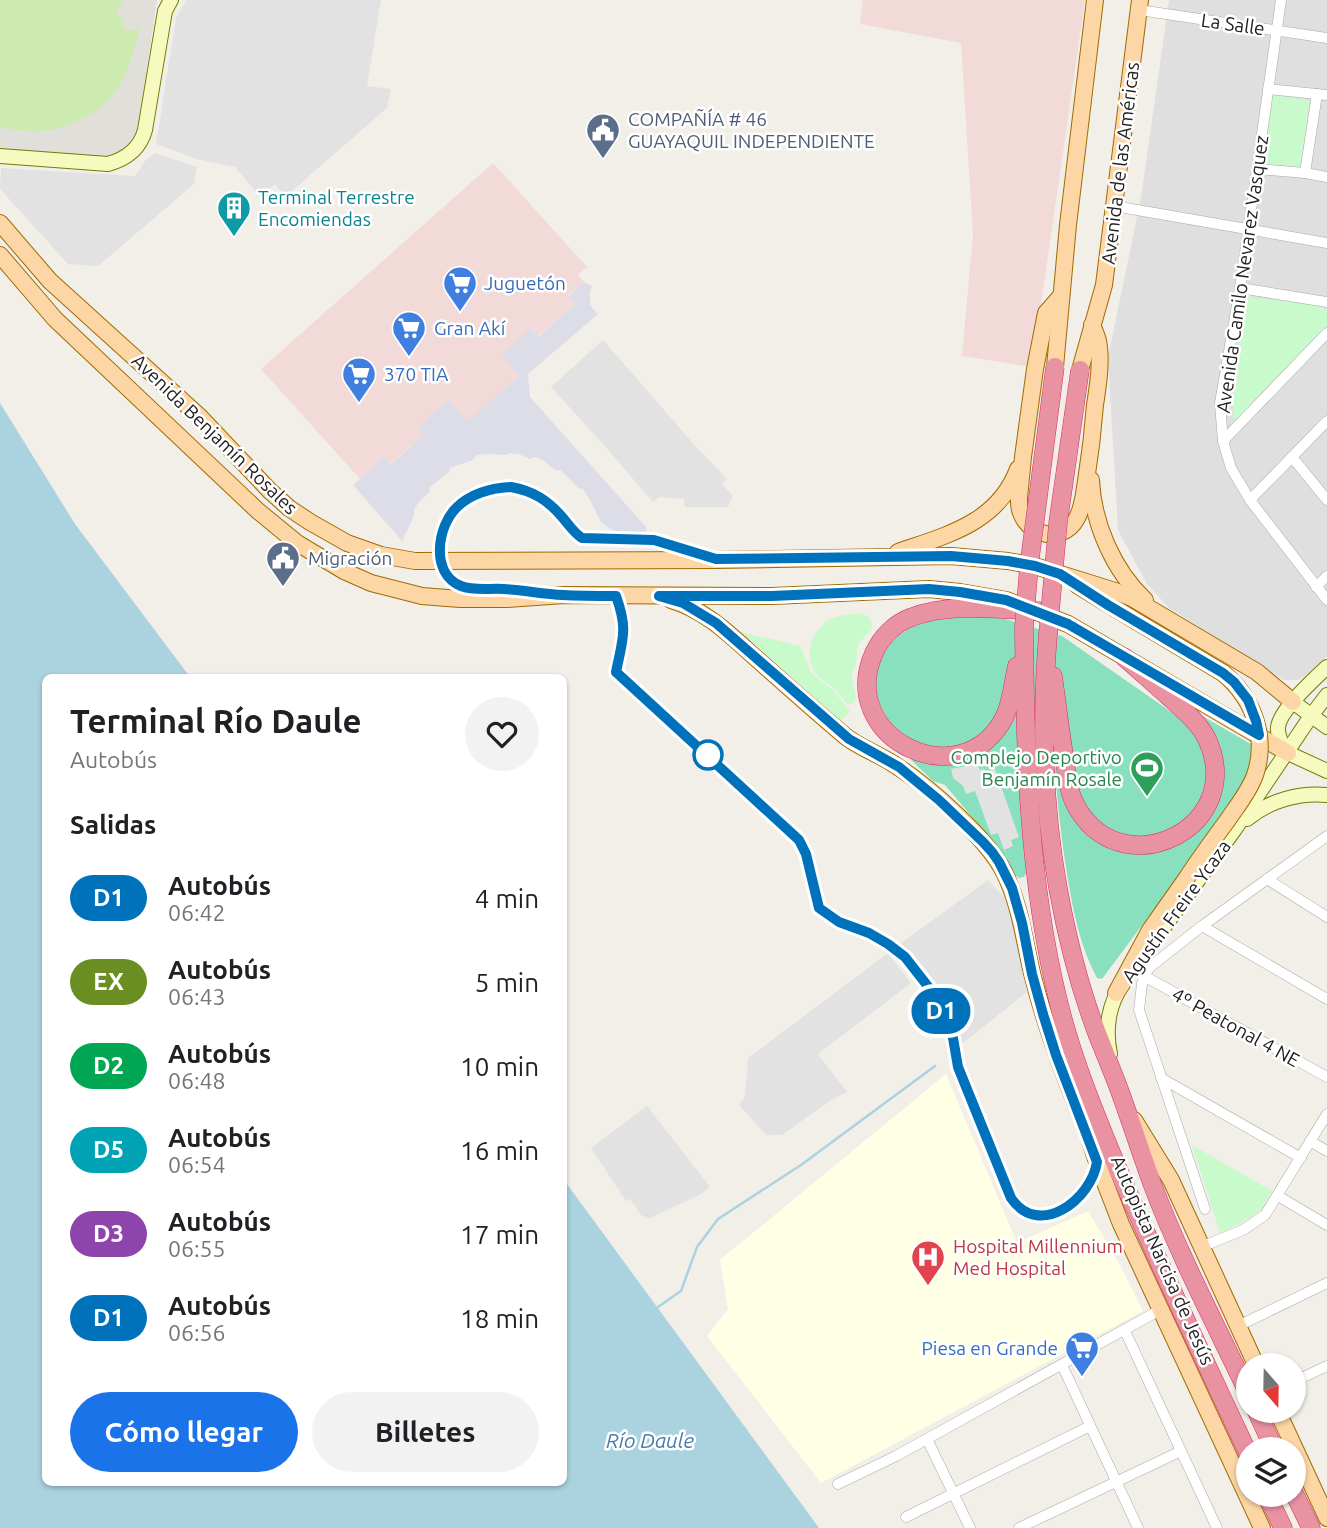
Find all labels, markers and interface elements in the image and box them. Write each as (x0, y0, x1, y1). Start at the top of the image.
street label: La Salle (1200, 9, 1266, 39)
street label: Avenida de las Américas (1097, 61, 1143, 265)
place label: COMPAÑÍA # 46 GUAYAQUIL INDEPENDIENTE (628, 108, 875, 152)
public building icon: COMPAÑÍA # 46 GUAYAQUIL INDEPENDIENTE (584, 111, 622, 160)
street label: Avenida Camilo Nevarez Vasquez (1212, 133, 1272, 414)
place label: Terminal Terrestre Encomiendas (258, 186, 415, 230)
building icon: Terminal Terrestre Encomiendas (215, 189, 253, 238)
supermarket icon: Juguetón (441, 264, 479, 313)
place label: Juguetón (484, 272, 566, 294)
supermarket icon: Gran Akí (390, 309, 428, 358)
place label: Gran Akí (434, 317, 506, 339)
street label: Avenida Benjamín Rosales (128, 349, 302, 519)
supermarket icon: 370 TIA (340, 355, 378, 404)
place label: 370 TIA (384, 363, 449, 385)
public building icon: Migración (264, 539, 302, 588)
place label: Migración (308, 547, 392, 569)
button: heart (465, 697, 539, 771)
text: Terminal Río Daule (70, 702, 362, 739)
unlabelled marker (693, 740, 723, 770)
place label: Complejo Deportivo Benjamín Rosale (950, 746, 1122, 790)
text: Autobús (70, 747, 157, 772)
sports icon: Complejo Deportivo Benjamín Rosale (1128, 749, 1166, 798)
text: Salidas (70, 810, 156, 839)
street label: Agustín Freire Ycaza (1117, 835, 1235, 987)
text: Autobús (168, 871, 271, 900)
text: D1 (93, 884, 124, 911)
text: 4 min (475, 884, 539, 913)
text: 06:42 (168, 900, 226, 925)
text: Autobús (168, 955, 271, 984)
text: EX (93, 968, 124, 995)
text: 5 min (475, 968, 539, 997)
street label: 4º Peatonal 4 NE (1168, 983, 1304, 1071)
text: 06:43 (168, 984, 226, 1009)
line badge: D1 (909, 988, 972, 1034)
text: D1 (925, 997, 957, 1024)
text: Autobús (168, 1039, 271, 1068)
text: D2 (93, 1052, 124, 1079)
text: 10 min (460, 1052, 539, 1081)
text: 06:48 (168, 1068, 226, 1093)
text: Autobús (168, 1123, 271, 1152)
text: D5 (93, 1136, 124, 1163)
text: 16 min (460, 1136, 539, 1165)
text: 06:54 (168, 1152, 226, 1177)
street label: Autopista Narcisa de Jesús (1107, 1152, 1219, 1368)
text: Autobús (168, 1207, 271, 1236)
text: D3 (93, 1220, 124, 1247)
text: 17 min (460, 1220, 539, 1249)
place label: Hospital Millennium Med Hospital (953, 1235, 1123, 1279)
text: 06:55 (168, 1236, 226, 1261)
hospital icon: Hospital Millennium Med Hospital (909, 1238, 947, 1287)
text: Autobús (168, 1291, 271, 1320)
text: D1 (93, 1304, 124, 1331)
text: 18 min (460, 1304, 539, 1333)
text: 06:56 (168, 1320, 226, 1345)
supermarket icon: Piesa en Grande (1063, 1329, 1101, 1378)
place label: Piesa en Grande (921, 1337, 1058, 1359)
north arrow (1236, 1353, 1306, 1423)
map controls (1236, 1353, 1306, 1507)
button: Cómo llegar (70, 1392, 298, 1472)
button: Billetes (312, 1392, 539, 1472)
water label: Río Daule (606, 1428, 694, 1452)
button: layers (1236, 1437, 1306, 1507)

